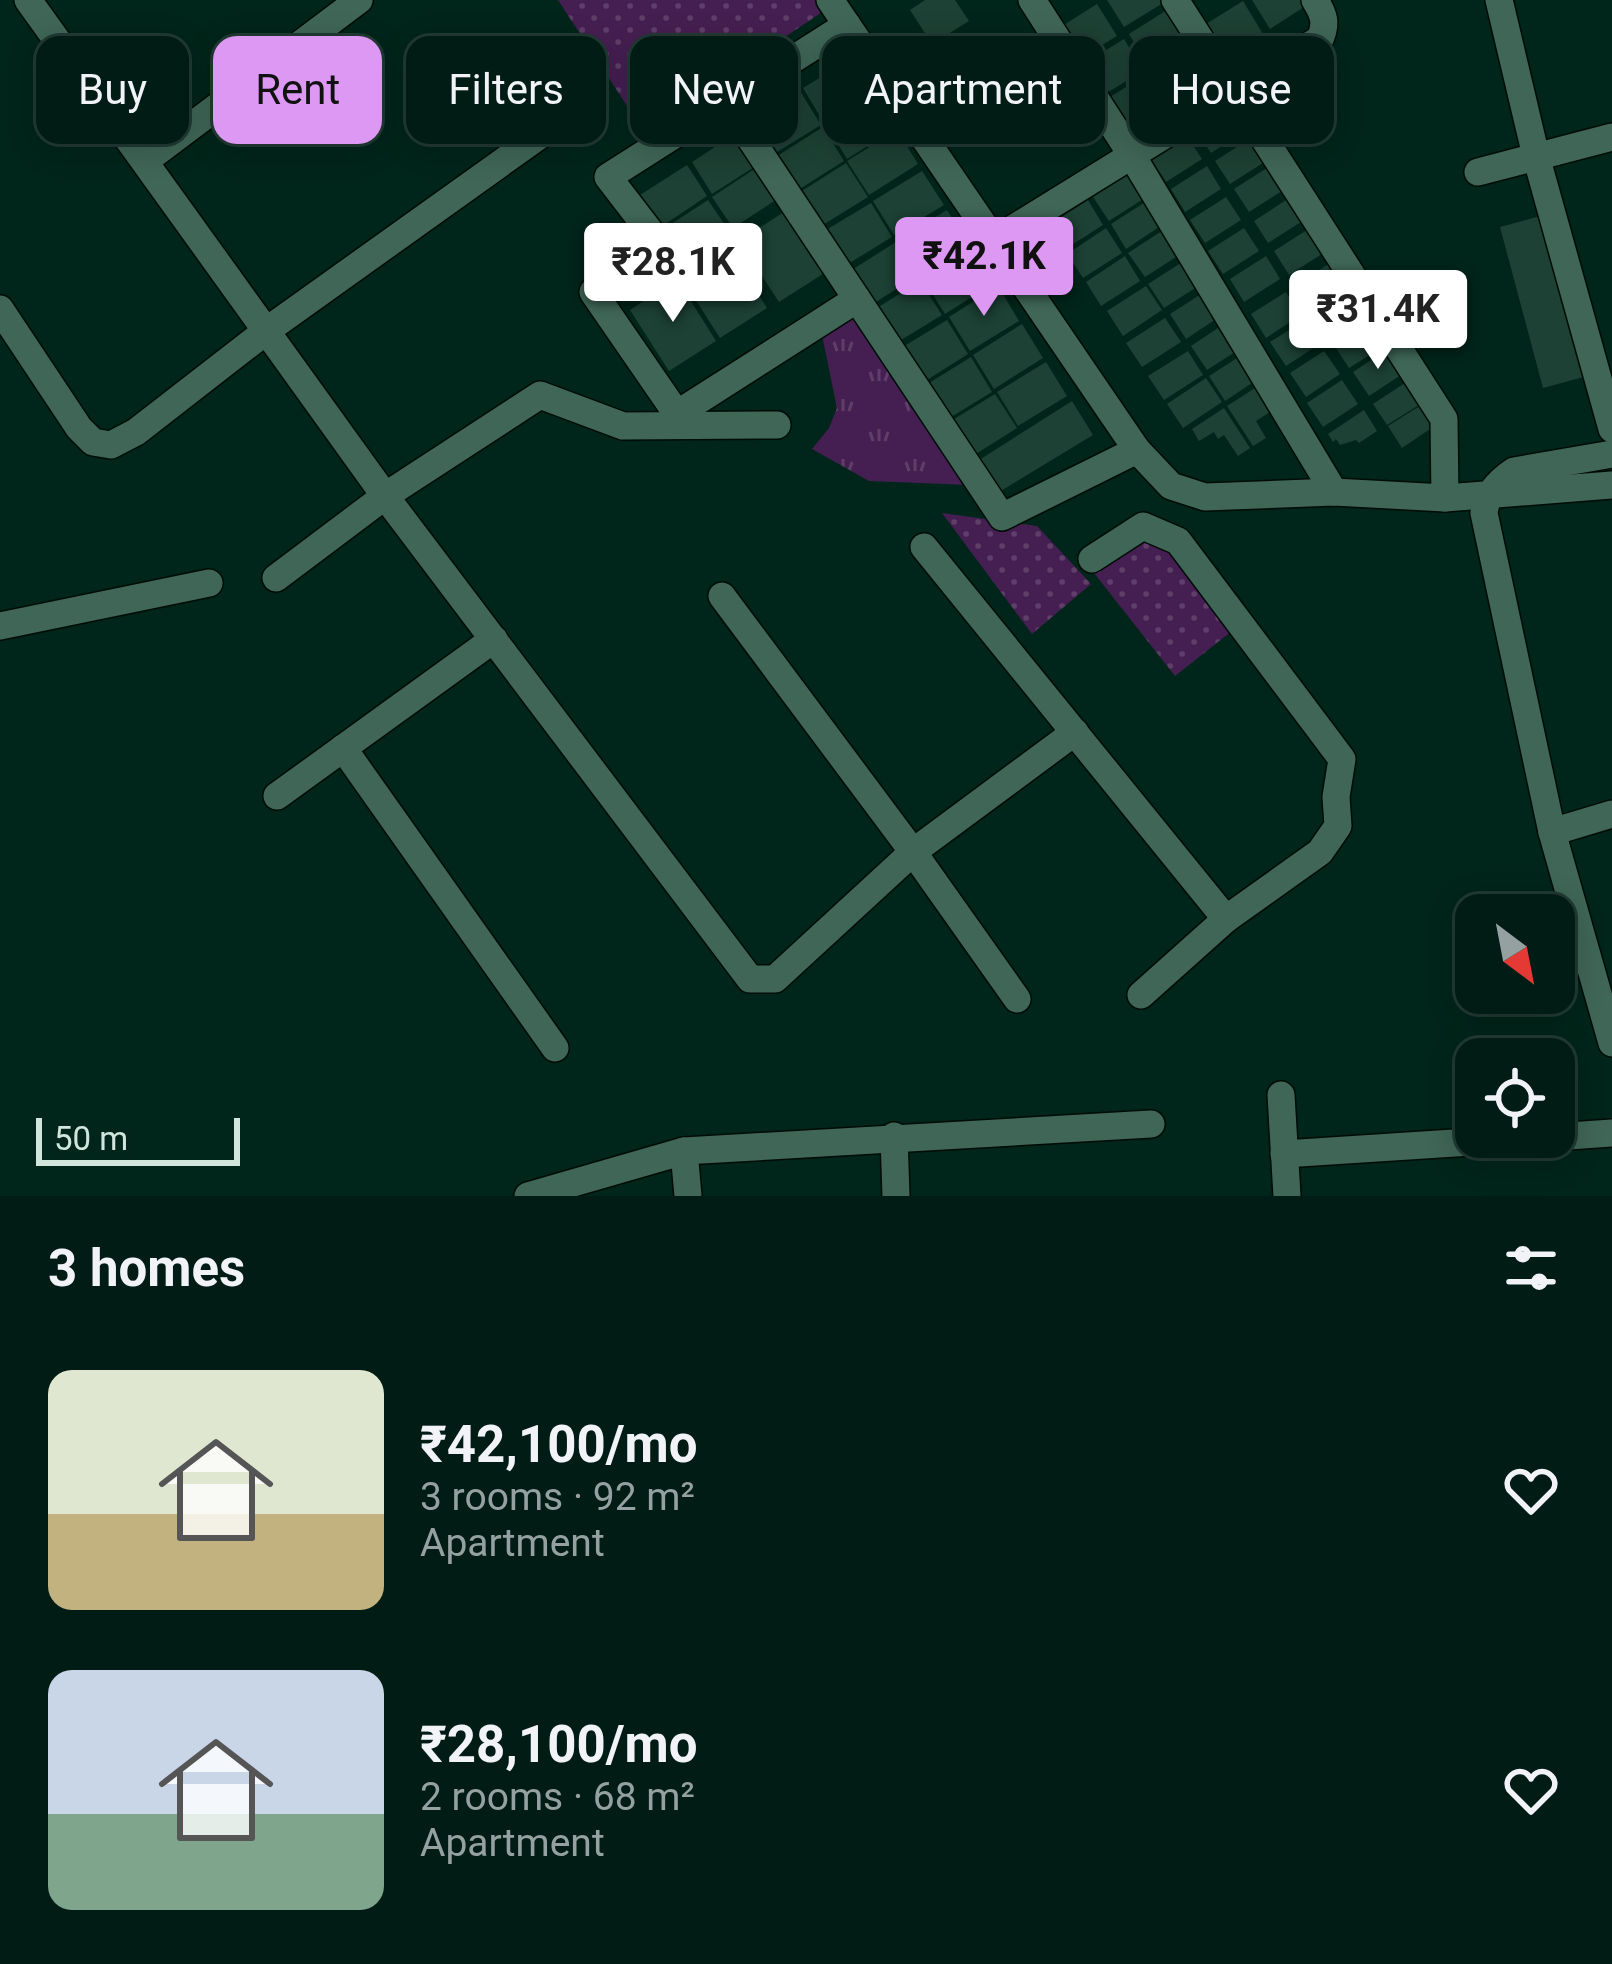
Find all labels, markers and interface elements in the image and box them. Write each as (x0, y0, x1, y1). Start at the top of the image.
chip: Buy (36, 36, 189, 144)
chip: Rent (213, 36, 382, 144)
chip: Filters (406, 36, 606, 144)
chip: New (630, 36, 798, 144)
chip: Apartment (822, 36, 1105, 144)
chip: House (1129, 36, 1334, 144)
pin: ₹42.1K (886, 217, 1082, 319)
pin: ₹28.1K (575, 223, 771, 325)
text: ₹42.1K (922, 233, 1046, 279)
text: ₹28.1K (611, 239, 735, 285)
pin: ₹31.4K (1280, 270, 1476, 372)
text: ₹31.4K (1316, 286, 1440, 332)
north arrow (1455, 894, 1575, 1014)
map controls (1455, 894, 1575, 1158)
button: locate (1455, 1038, 1575, 1158)
scale bar (36, 1112, 240, 1165)
text: 50 m (54, 1119, 128, 1158)
icon: filters (1498, 1235, 1564, 1301)
text: 3 homes (48, 1239, 245, 1298)
text: ₹42,100/mo (420, 1415, 698, 1474)
icon: home (144, 1418, 288, 1562)
icon: heart (1498, 1457, 1564, 1523)
text: 3 rooms · 92 m² (420, 1474, 695, 1520)
text: Apartment (420, 1520, 605, 1566)
text: ₹28,100/mo (420, 1715, 698, 1774)
icon: home (144, 1718, 288, 1862)
icon: heart (1498, 1757, 1564, 1823)
text: 2 rooms · 68 m² (420, 1774, 695, 1820)
text: Apartment (420, 1820, 605, 1866)

